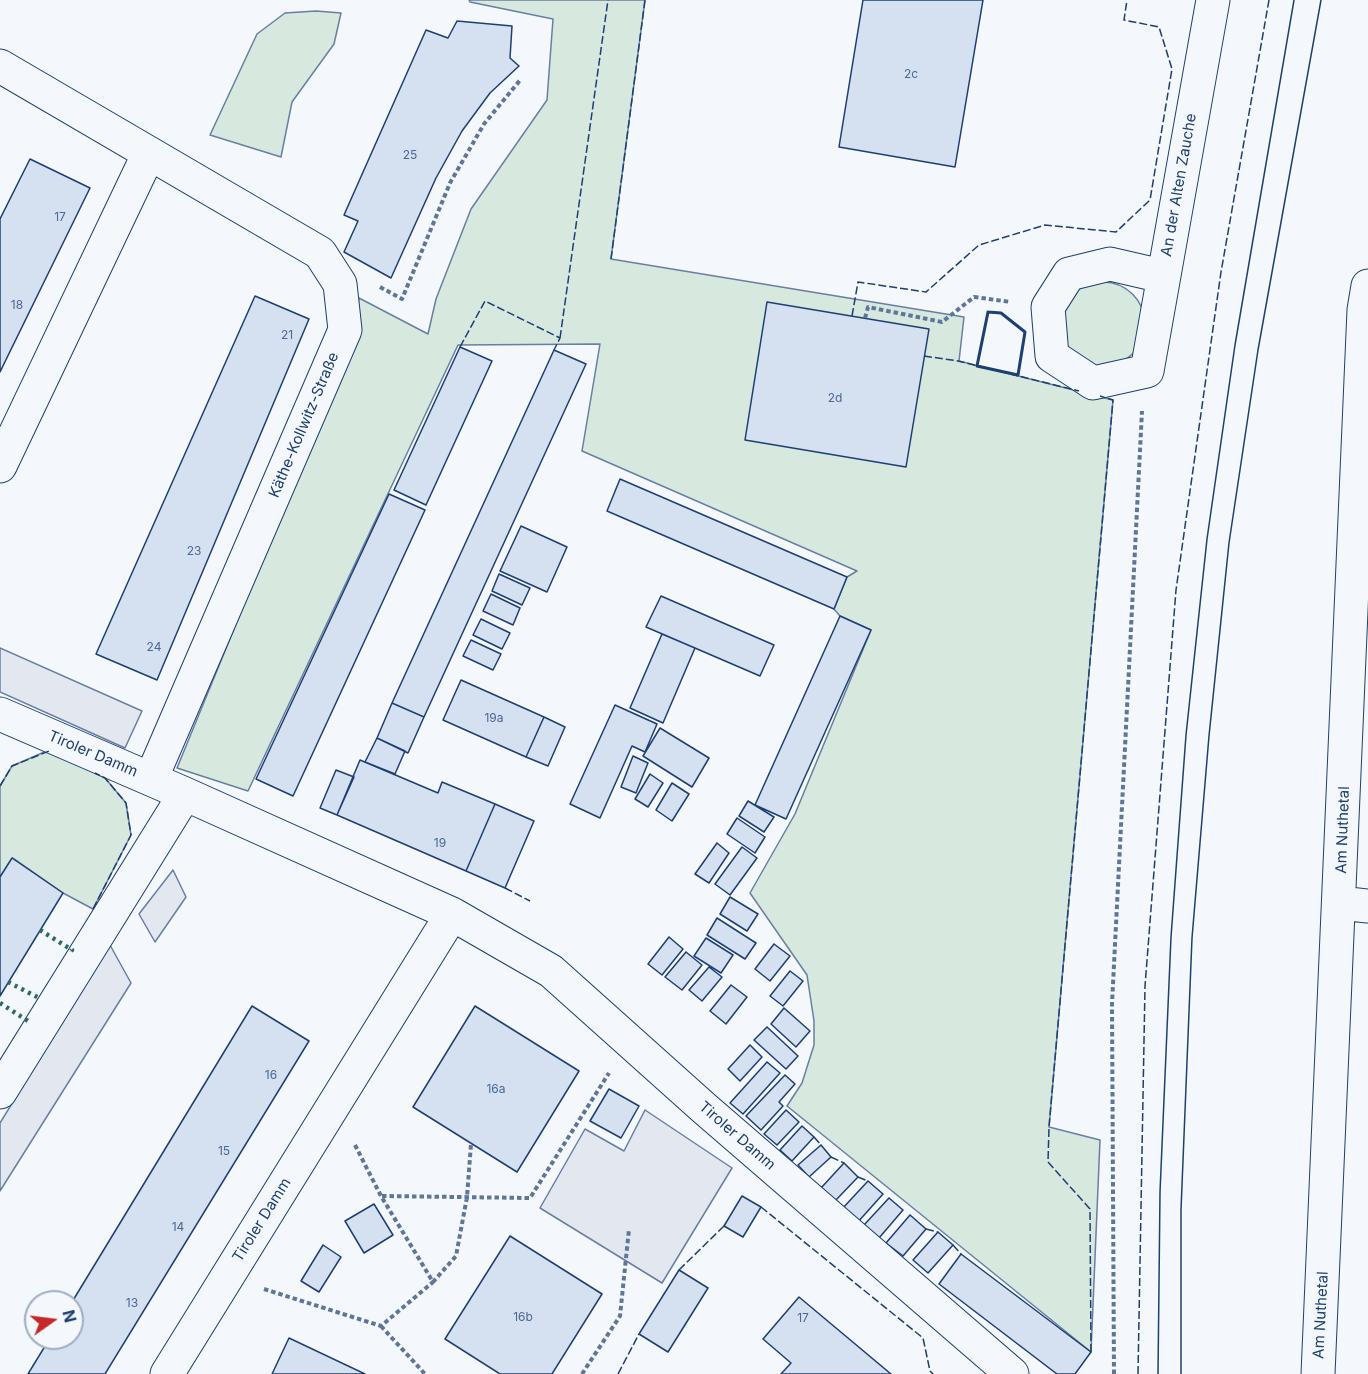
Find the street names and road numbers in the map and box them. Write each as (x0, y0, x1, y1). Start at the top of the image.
street label: An der Alten Zauche (1158, 112, 1200, 258)
street label: Käthe-Kollwitz-Straße (265, 350, 343, 500)
street label: Tiroler Damm (46, 727, 140, 781)
street label: Am Nuthetal (1332, 786, 1354, 874)
street label: Tiroler Damm (695, 1098, 779, 1174)
street label: Tiroler Damm (229, 1175, 295, 1265)
street label: Am Nuthetal (1310, 1271, 1332, 1359)

